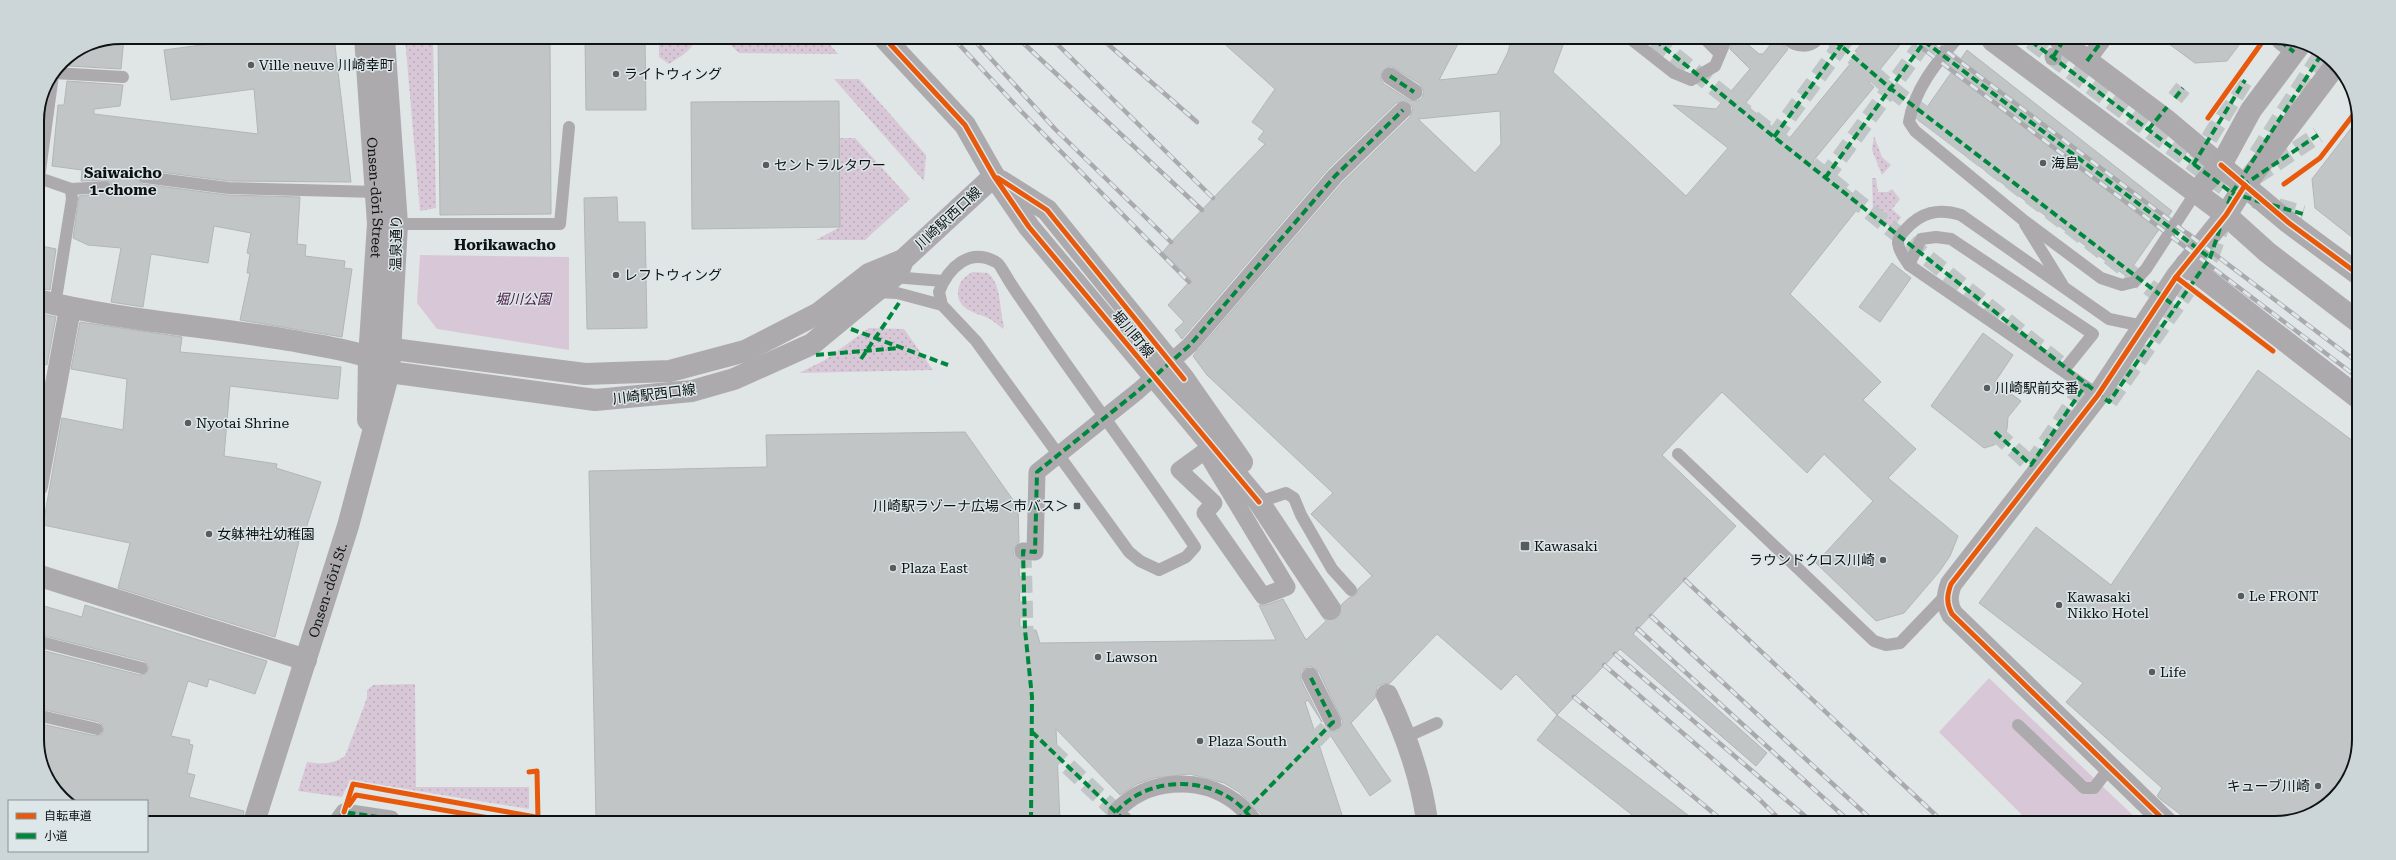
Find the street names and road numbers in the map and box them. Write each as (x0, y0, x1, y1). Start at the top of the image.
street label: Onsen-dōri Street (364, 137, 386, 259)
street label: 川崎駅西口線 (912, 184, 984, 252)
street label: 温泉通り (388, 215, 404, 271)
street label: 堀川町線 (1109, 307, 1157, 361)
street label: 川崎駅西口線 (611, 381, 697, 407)
street label: Onsen-dōri St. (305, 541, 350, 640)

